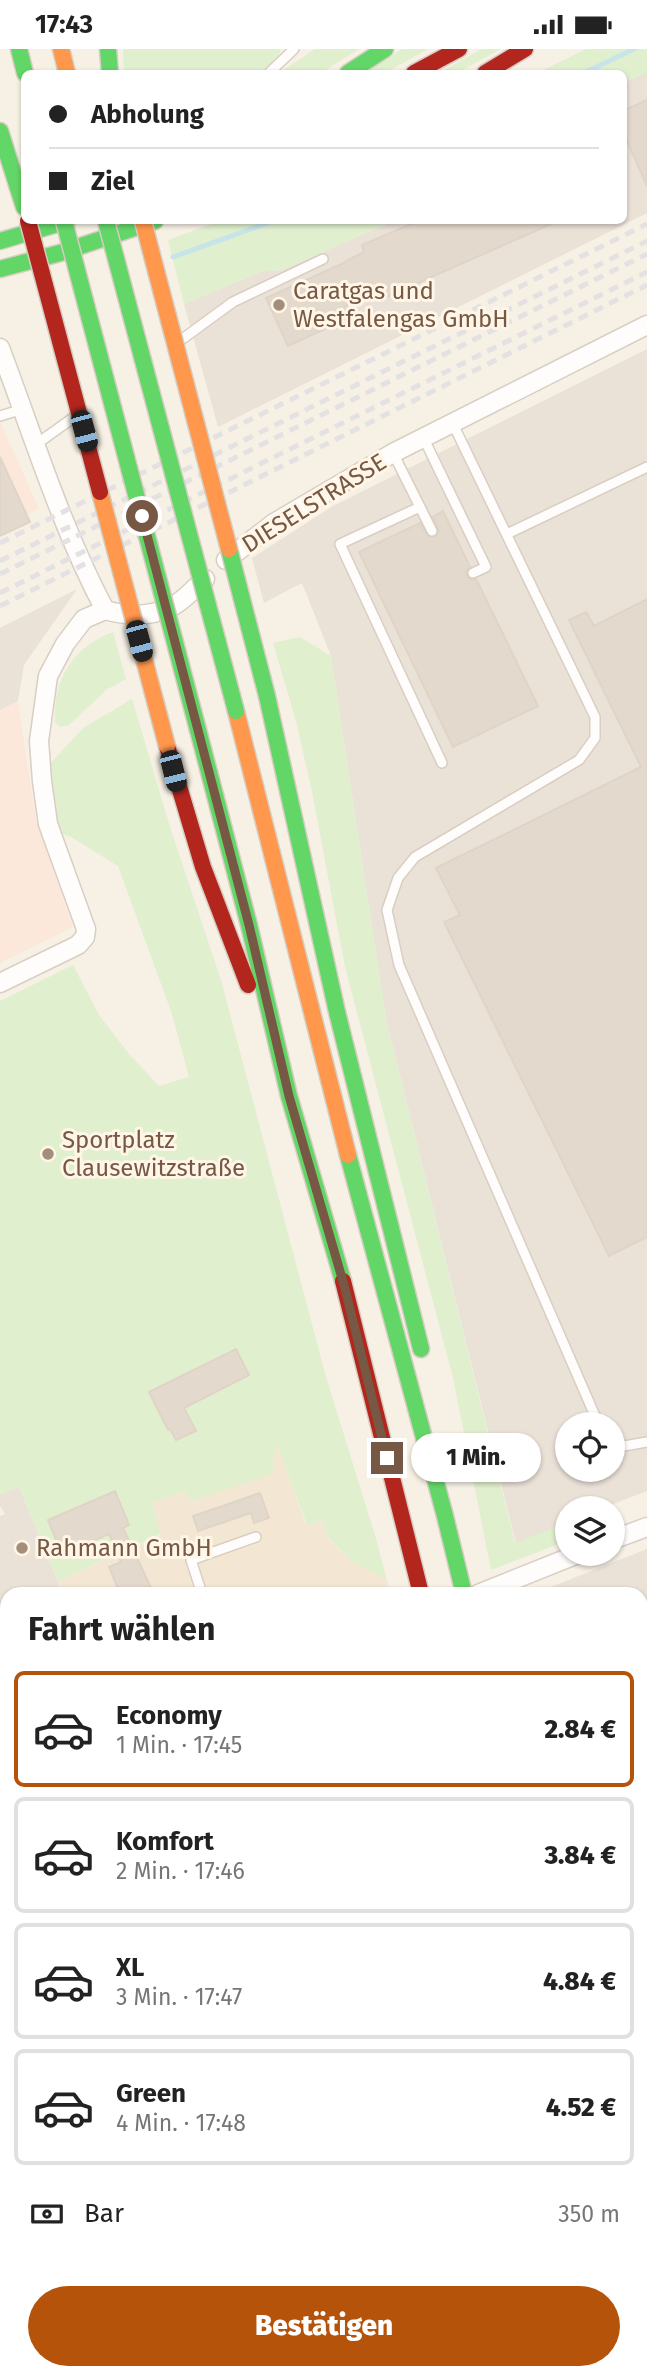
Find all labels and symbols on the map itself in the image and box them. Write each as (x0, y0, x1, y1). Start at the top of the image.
place label: Caratgas und Westfalengas GmbH (293, 277, 509, 333)
marker: Caratgas und Westfalengas GmbH (271, 297, 287, 313)
car (69, 408, 100, 454)
street label: DIESELSTRASSE (237, 448, 391, 558)
route start (126, 500, 158, 532)
car (124, 618, 155, 664)
car (158, 748, 189, 794)
place label: Sportplatz Clausewitzstraße (62, 1126, 245, 1182)
marker: Sportplatz Clausewitzstraße (40, 1146, 56, 1162)
callout: 1 Min. (412, 1433, 541, 1483)
route end (371, 1442, 403, 1474)
place label: Rahmann GmbH (36, 1534, 212, 1562)
marker: Rahmann GmbH (14, 1540, 30, 1556)

